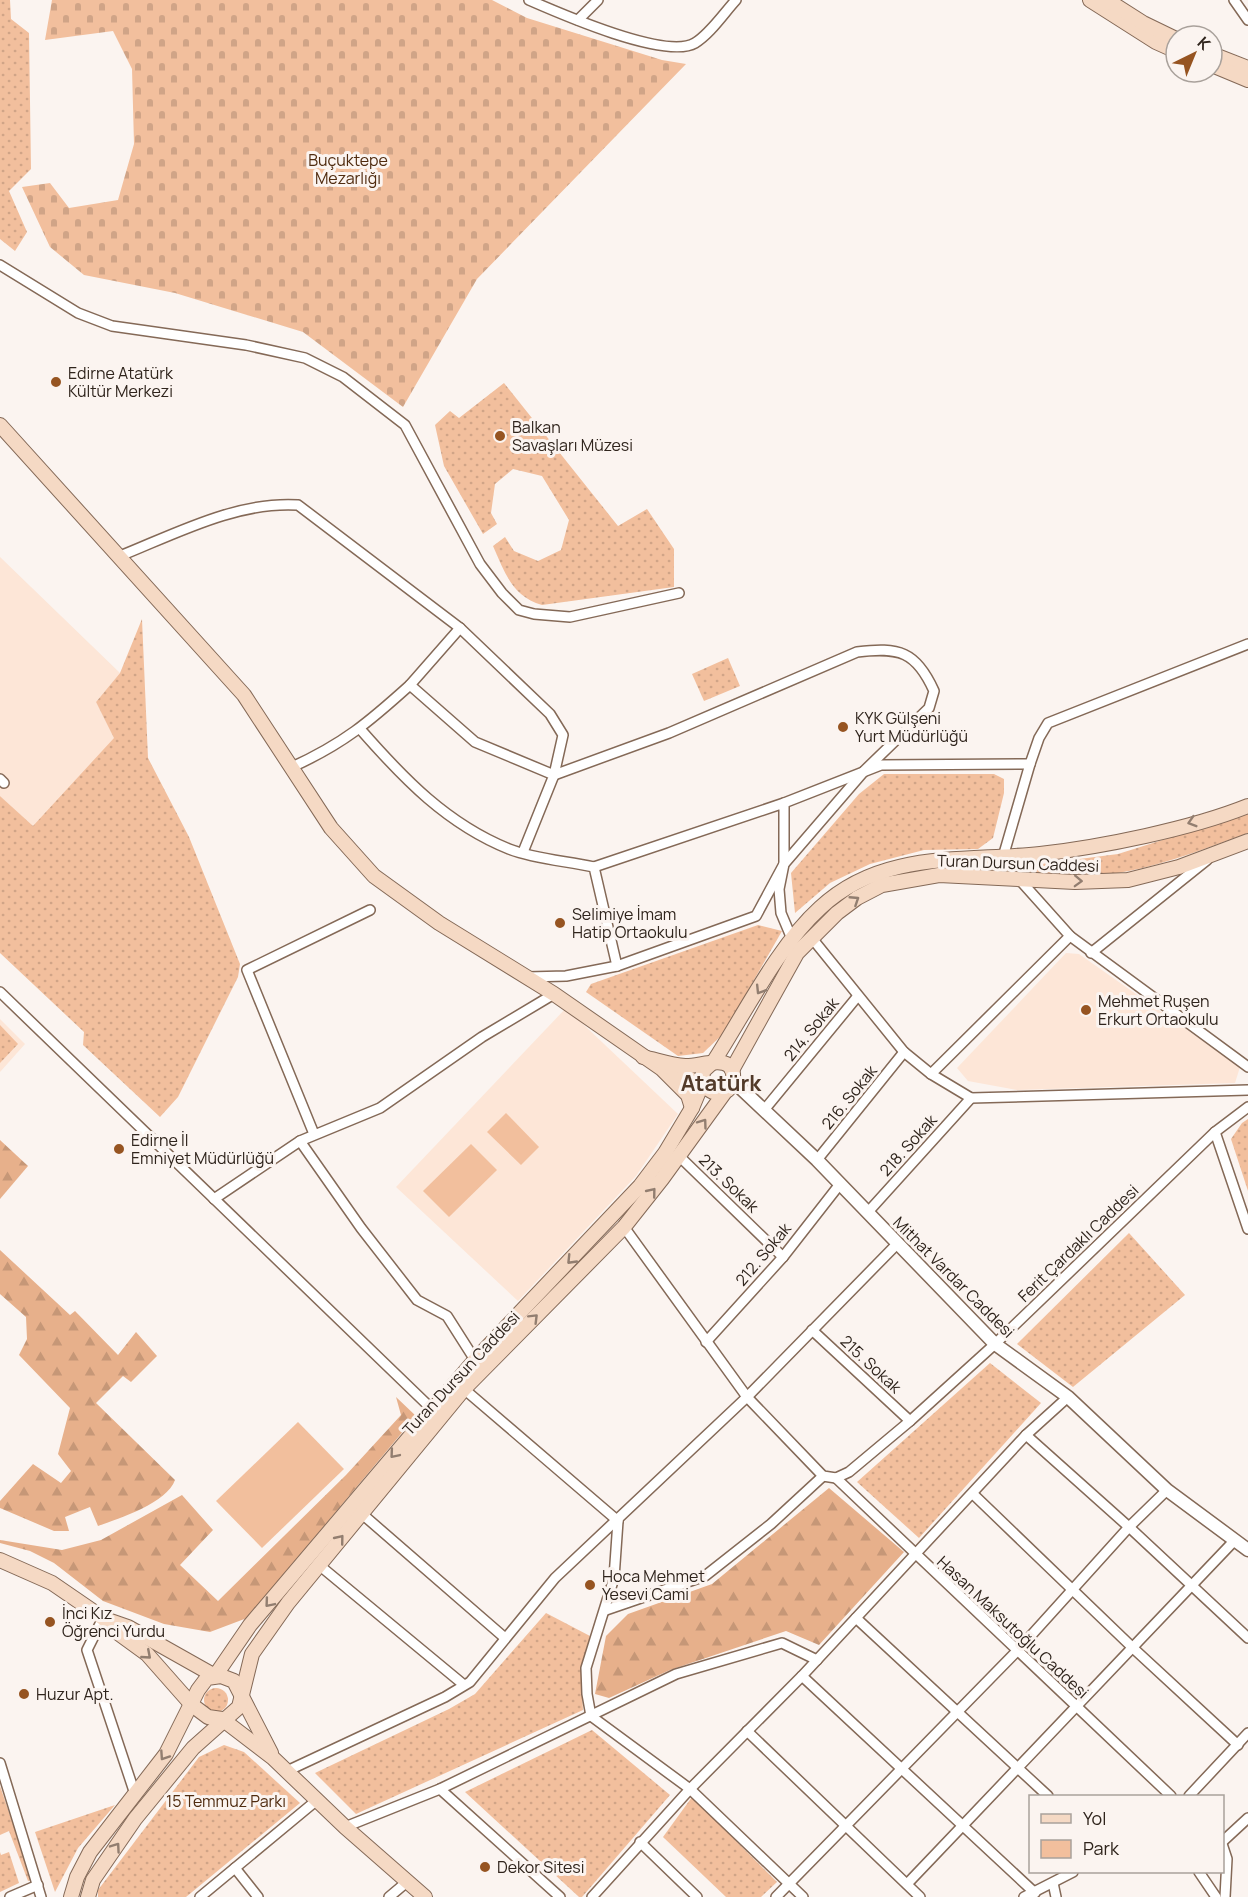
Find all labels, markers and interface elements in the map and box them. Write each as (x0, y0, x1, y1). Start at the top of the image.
north arrow (1164, 24, 1224, 84)
text: K (1193, 31, 1216, 55)
park label: Buçuktepe Mezarlığı (308, 149, 388, 189)
place label: Edirne Atatürk Kültür Merkezi (68, 362, 174, 402)
marker: Edirne Atatürk Kültür Merkezi (49, 375, 63, 389)
place label: Balkan Savaşları Müzesi (512, 416, 633, 456)
marker: Balkan Savaşları Müzesi (493, 429, 507, 443)
place label: KYK Gülşeni Yurt Müdürlüğü (855, 707, 968, 747)
marker: KYK Gülşeni Yurt Müdürlüğü (836, 720, 850, 734)
one-way arrow (1187, 815, 1198, 827)
street label: Turan Dursun Caddesi (936, 849, 1100, 877)
one-way arrow (1073, 875, 1082, 888)
one-way arrow (849, 896, 860, 907)
place label: Selimiye İmam Hatip Ortaokulu (572, 903, 687, 943)
marker: Selimiye İmam Hatip Ortaokulu (553, 916, 567, 930)
one-way arrow (755, 984, 767, 994)
place label: Mehmet Ruşen Erkurt Ortaokulu (1098, 990, 1219, 1030)
street label: 214. Sokak (779, 992, 844, 1065)
marker: Mehmet Ruşen Erkurt Ortaokulu (1079, 1003, 1093, 1017)
street label: 216. Sokak (816, 1059, 882, 1134)
district label: Atatürk (681, 1068, 762, 1098)
street label: 218. Sokak (874, 1109, 942, 1181)
one-way arrow (696, 1118, 707, 1129)
place label: Edirne İl Emniyet Müdürlüğü (131, 1129, 274, 1169)
marker: Edirne İl Emniyet Müdürlüğü (112, 1142, 126, 1156)
street label: 213. Sokak (694, 1149, 765, 1218)
street label: Ferit Çardaklı Caddesi (1013, 1180, 1143, 1306)
one-way arrow (645, 1188, 656, 1199)
street label: Mithat Vardar Caddesi (889, 1212, 1019, 1342)
street label: 212. Sokak (730, 1217, 796, 1290)
one-way arrow (568, 1252, 579, 1263)
street label: Turan Dursun Caddesi (398, 1306, 524, 1440)
one-way arrow (527, 1314, 538, 1325)
street label: 215. Sokak (836, 1330, 907, 1399)
one-way arrow (391, 1447, 402, 1458)
one-way arrow (333, 1535, 344, 1546)
street label: Hasan Maksutoğlu Caddesi (932, 1551, 1094, 1703)
place label: Hoca Mehmet Yesevi Cami (602, 1565, 705, 1605)
marker: Hoca Mehmet Yesevi Cami (583, 1578, 597, 1592)
one-way arrow (265, 1596, 276, 1607)
place label: İnci Kız Öğrenci Yurdu (62, 1602, 165, 1642)
marker: İnci Kız Öğrenci Yurdu (43, 1615, 57, 1629)
one-way arrow (140, 1648, 151, 1659)
place label: Huzur Apt. (36, 1683, 113, 1705)
marker: Huzur Apt. (17, 1687, 31, 1701)
one-way arrow (160, 1749, 171, 1760)
park label: 15 Temmuz Parkı (166, 1790, 286, 1812)
legend (1029, 1795, 1224, 1873)
text: Yol (1083, 1806, 1106, 1830)
text: Park (1083, 1836, 1120, 1860)
one-way arrow (109, 1842, 120, 1853)
place label: Dekor Sitesi (497, 1856, 584, 1878)
marker: Dekor Sitesi (478, 1860, 492, 1874)

